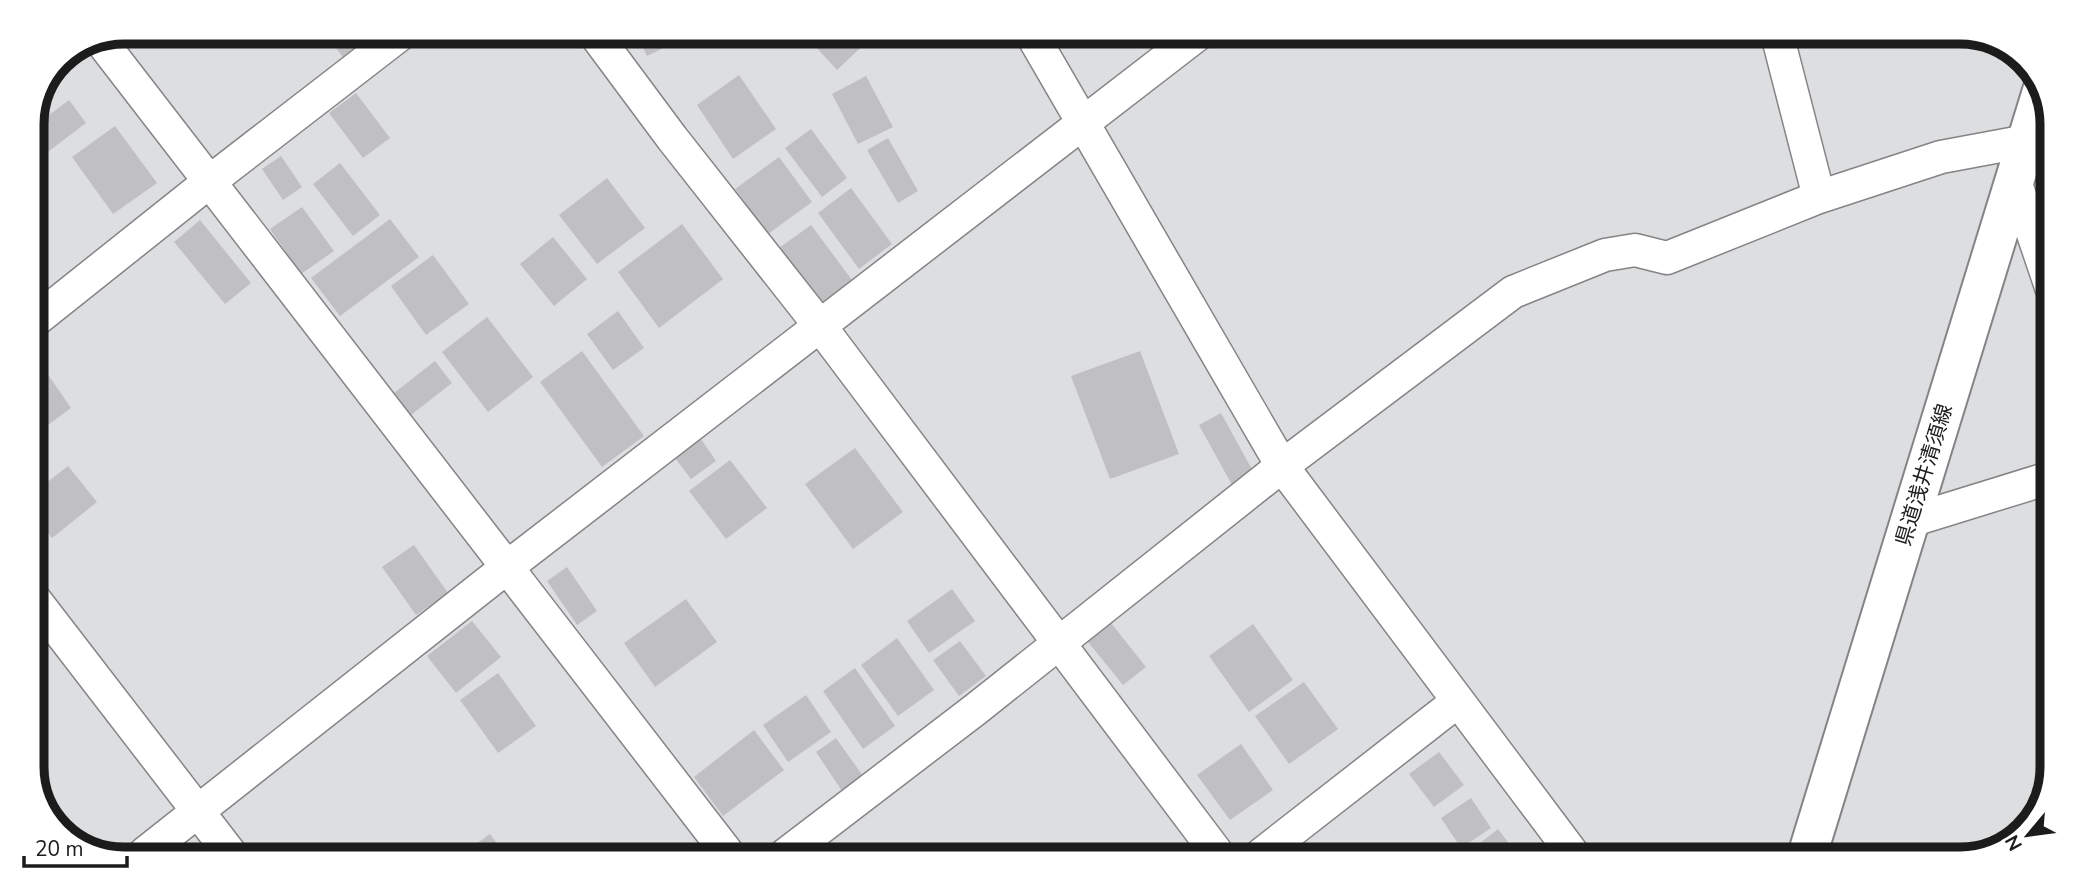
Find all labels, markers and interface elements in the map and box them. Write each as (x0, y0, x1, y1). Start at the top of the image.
street label: 県道浅井清須線 (1889, 401, 1959, 549)
north arrow (1993, 800, 2063, 870)
scale bar (24, 824, 128, 868)
text: N (1999, 830, 2029, 855)
text: 20 m (35, 835, 84, 863)

